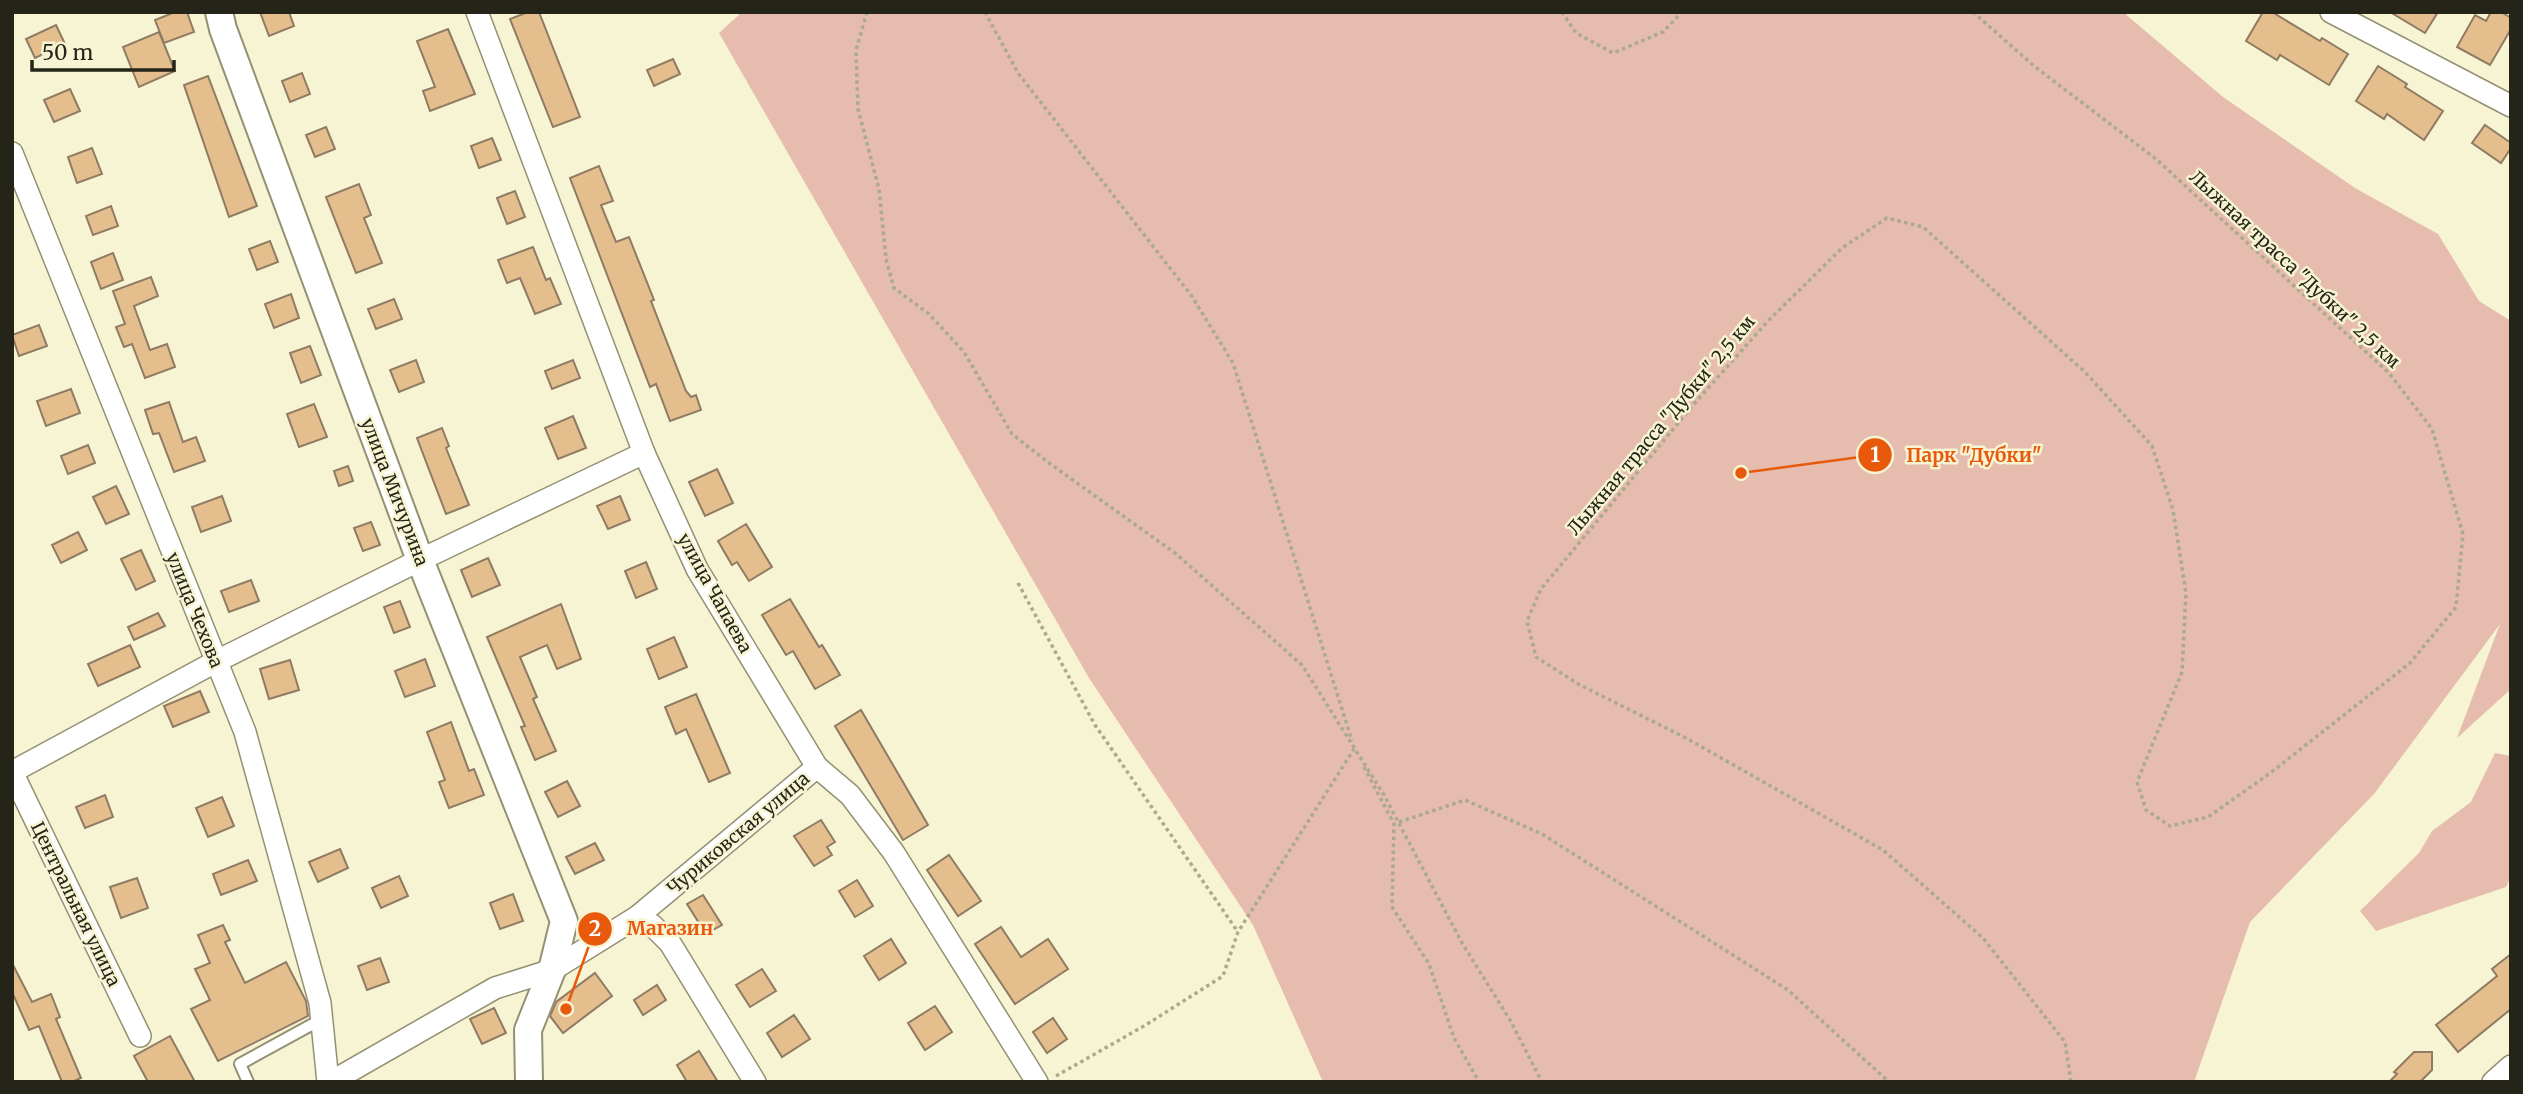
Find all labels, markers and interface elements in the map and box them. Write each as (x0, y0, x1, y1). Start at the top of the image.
scale bar (32, 28, 173, 72)
text: 50 m (42, 39, 93, 66)
street label: Лыжная трасса "Дубки" 2,5 км (2185, 165, 2405, 373)
street label: Лыжная трасса "Дубки" 2,5 км (1562, 310, 1760, 540)
street label: улица Мичурина (356, 415, 434, 570)
callout: Парк "Дубки" (1858, 435, 2056, 475)
text: 1 (1870, 441, 1880, 468)
text: Парк "Дубки" (1906, 443, 2042, 467)
street label: улица Чапаева (673, 529, 758, 657)
street label: улица Чехова (161, 549, 229, 671)
street label: Чуриковская улица (662, 766, 814, 899)
street label: Центральная улица (26, 818, 126, 991)
callout: Магазин (578, 909, 727, 949)
text: 2 (589, 915, 601, 942)
text: Магазин (627, 916, 713, 940)

